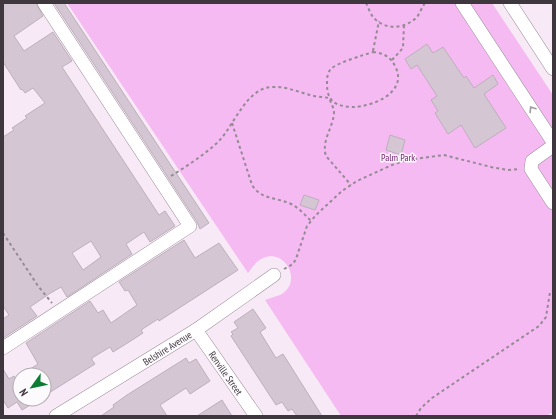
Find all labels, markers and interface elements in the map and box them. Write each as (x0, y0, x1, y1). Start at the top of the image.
one-way arrow (530, 107, 537, 114)
park label: Palm Park (381, 151, 415, 164)
street label: Belshire Avenue (140, 328, 194, 369)
street label: Renville Street (206, 349, 246, 398)
north arrow (12, 367, 52, 407)
text: N (16, 386, 31, 399)

